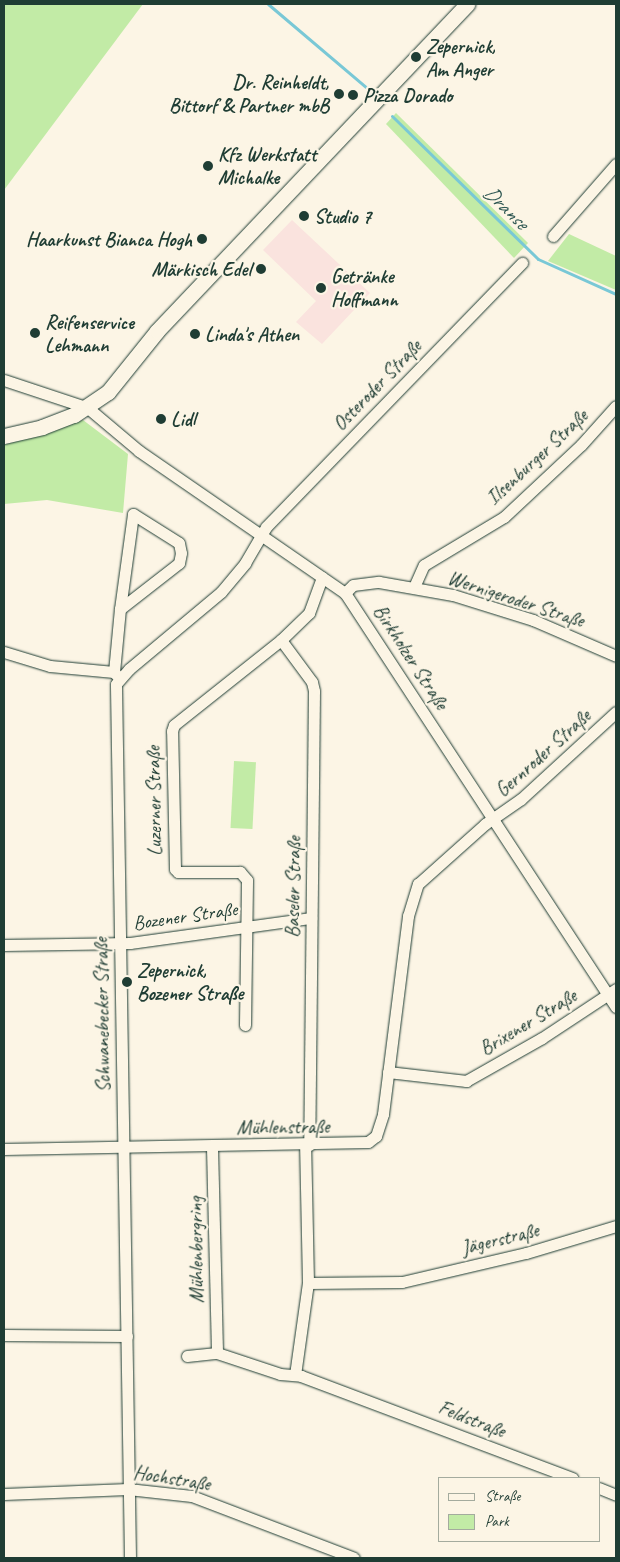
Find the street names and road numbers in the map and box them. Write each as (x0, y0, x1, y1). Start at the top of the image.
street label: Osteroder Straße (327, 334, 427, 436)
street label: Ilsenburger Straße (481, 404, 593, 510)
street label: Wernigeroder Straße (445, 566, 587, 632)
street label: Birkholzer Straße (368, 600, 454, 714)
street label: Gernroder Straße (490, 704, 596, 802)
street label: Luzerner Straße (141, 746, 167, 856)
street label: Baseler Straße (280, 836, 306, 938)
street label: Bozener Straße (131, 897, 239, 935)
street label: Schwanebecker Straße (89, 937, 115, 1093)
street label: Brixener Straße (475, 984, 581, 1060)
street label: Mühlenstraße (236, 1114, 330, 1140)
street label: Mühlenbergring (183, 1197, 209, 1303)
street label: Jägerstraße (459, 1218, 541, 1260)
street label: Feldstraße (435, 1395, 509, 1443)
street label: Hochstraße (132, 1460, 212, 1496)

